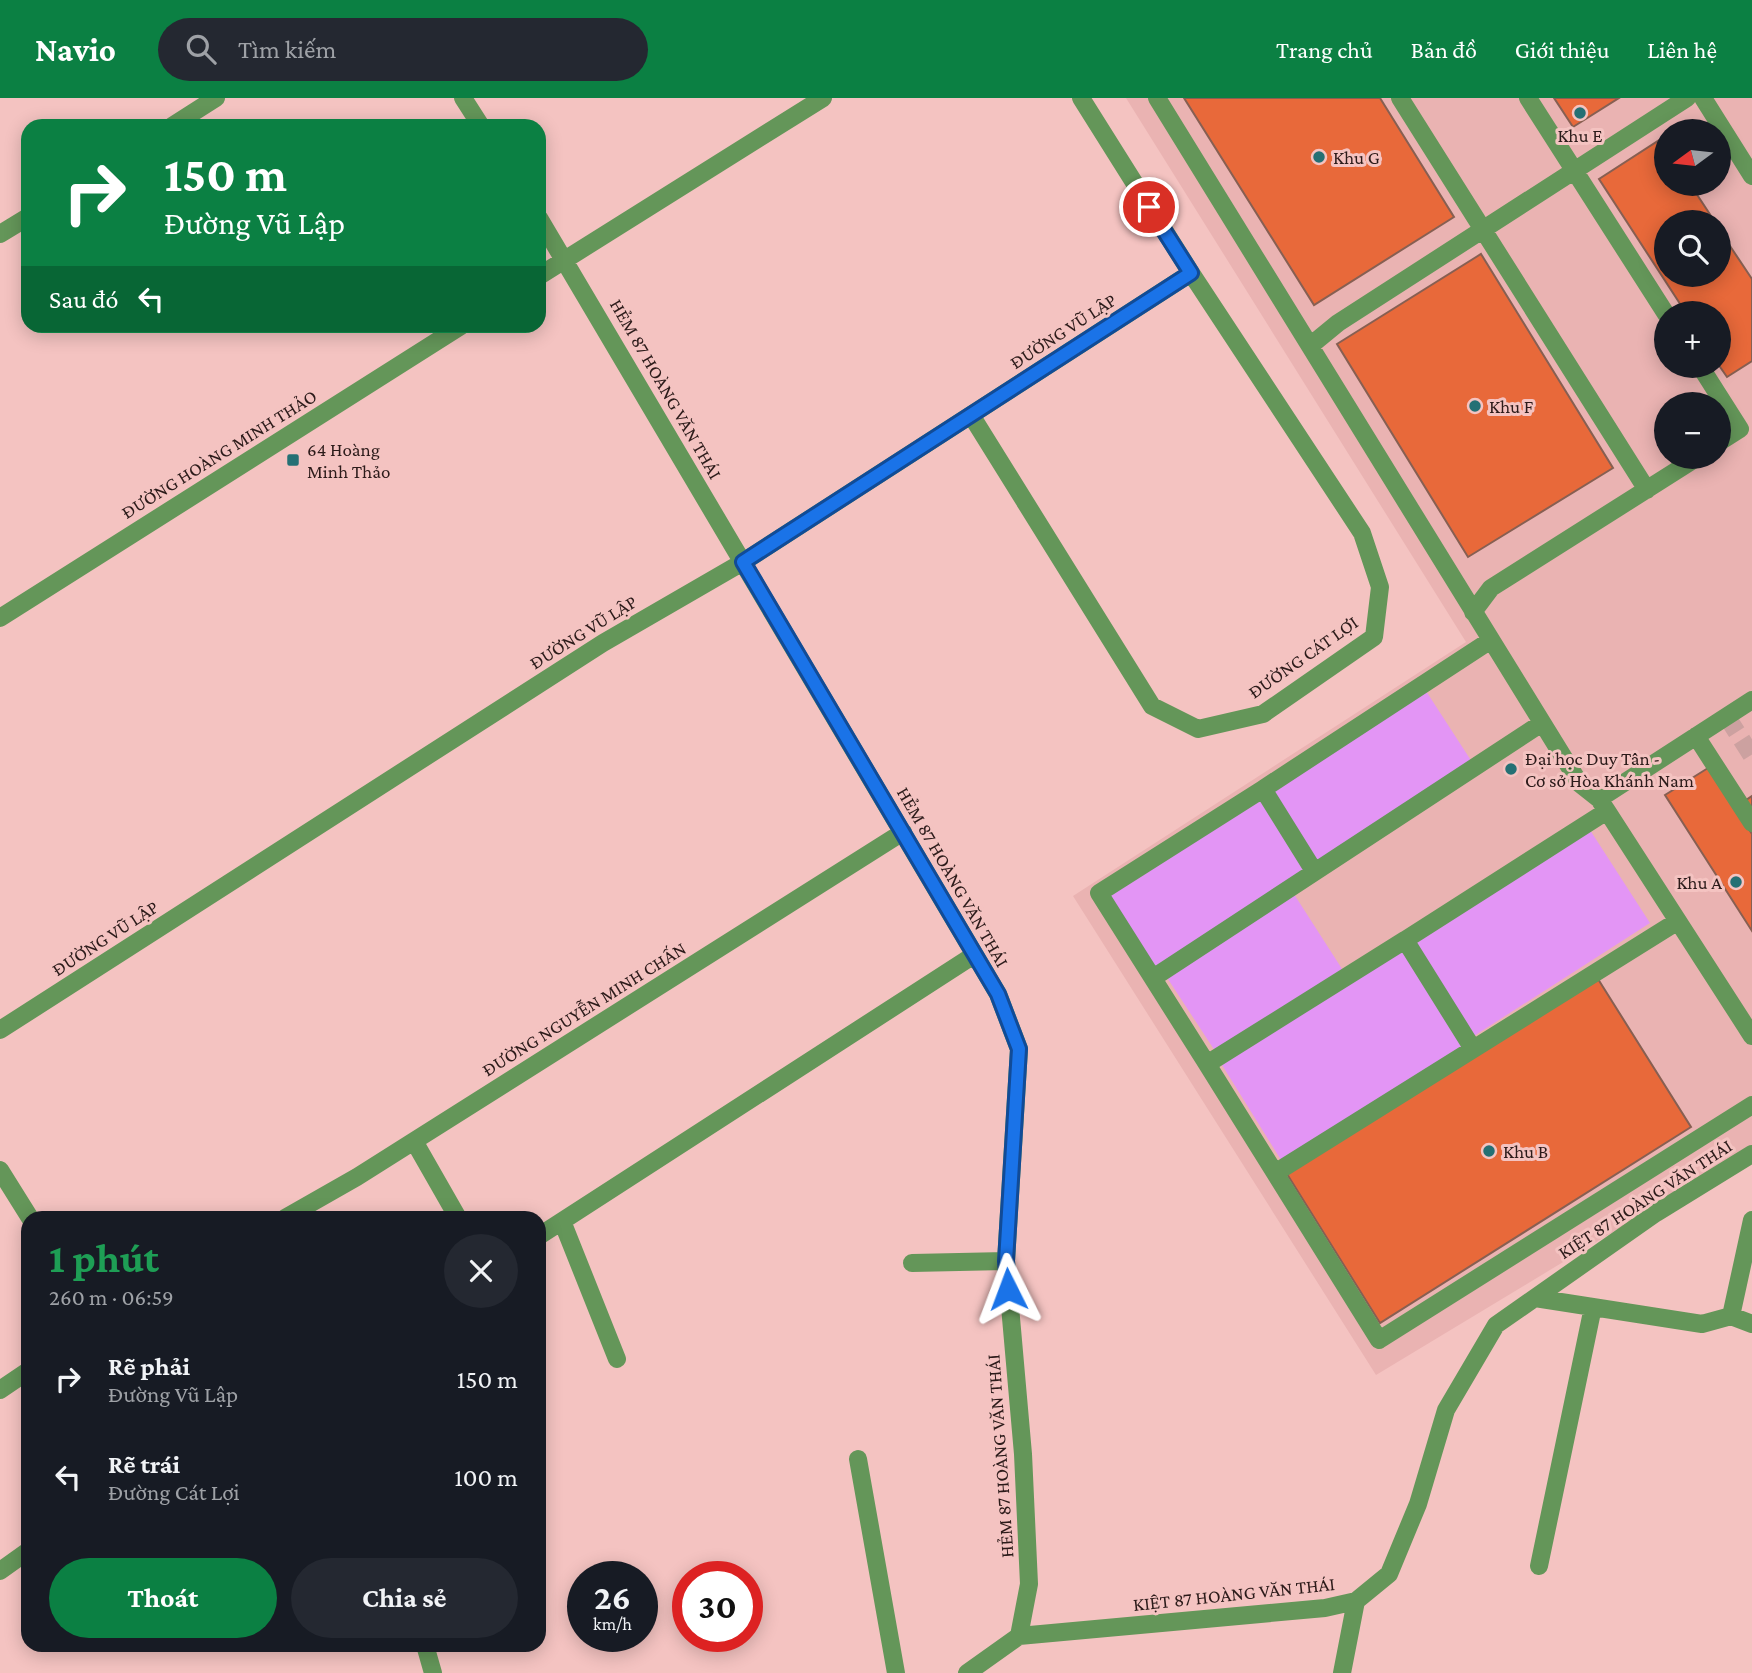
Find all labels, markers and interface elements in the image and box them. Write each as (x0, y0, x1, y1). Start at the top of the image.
search box (158, 18, 648, 81)
icon: search (182, 30, 220, 68)
text: Navio (35, 31, 116, 68)
text: Tìm kiếm (238, 35, 336, 64)
text: Trang chủ (1276, 36, 1373, 63)
text: Bản đồ (1411, 36, 1477, 63)
text: Giới thiệu (1515, 36, 1609, 63)
text: Liên hệ (1647, 36, 1717, 63)
marker: Khu E (1572, 105, 1588, 121)
north arrow (1654, 119, 1731, 196)
map controls (1654, 119, 1731, 469)
place label: Khu E (1557, 125, 1603, 146)
icon: right (49, 147, 140, 238)
text: 150 m (164, 147, 287, 202)
place label: Khu G (1333, 147, 1380, 168)
marker: Khu G (1311, 149, 1327, 165)
pin (1119, 177, 1179, 237)
icon: arrive (1130, 188, 1168, 226)
text: Đường Vũ Lập (164, 205, 345, 241)
button: search (1654, 210, 1731, 287)
icon: left (132, 280, 170, 318)
text: Sau đó (49, 285, 118, 314)
street label: ĐƯỜNG VŨ LẬP (1006, 289, 1120, 373)
street label: HẺM 87 HOÀNG VĂN THÁI (606, 295, 726, 483)
button: + (1654, 301, 1731, 378)
street label: ĐƯỜNG HOÀNG MINH THẢO (118, 385, 320, 523)
button: − (1654, 392, 1731, 469)
place label: Khu F (1489, 396, 1534, 417)
marker: Khu F (1467, 398, 1483, 414)
place label: 64 Hoàng Minh Thảo (307, 439, 390, 482)
marker: 64 Hoàng Minh Thảo (285, 452, 301, 468)
street label: ĐƯỜNG VŨ LẬP (526, 591, 640, 673)
street label: ĐƯỜNG CÁT LỢI (1244, 611, 1362, 703)
place label: Đại học Duy Tân - Cơ sở Hòa Khánh Nam (1525, 748, 1694, 791)
marker: Đại học Duy Tân - Cơ sở Hòa Khánh Nam (1503, 761, 1519, 777)
street label: HẺM 87 HOÀNG VĂN THÁI (893, 783, 1013, 971)
place label: Khu A (1676, 872, 1722, 893)
marker: Khu A (1728, 874, 1744, 890)
street label: ĐƯỜNG VŨ LẬP (48, 896, 162, 980)
street label: ĐƯỜNG NGUYỄN MINH CHẤN (478, 938, 690, 1080)
street label: KIỆT 87 HOÀNG VĂN THÁI (1554, 1135, 1736, 1263)
place label: Khu B (1503, 1141, 1548, 1162)
marker: Khu B (1481, 1143, 1497, 1159)
text: 1 phút (49, 1234, 159, 1281)
button: close (444, 1234, 518, 1308)
position arrow (971, 1252, 1045, 1326)
text: 260 m · 06:59 (49, 1284, 174, 1310)
text: Rẽ phải (108, 1352, 190, 1381)
street label: HẺM 87 HOÀNG VĂN THÁI (982, 1353, 1018, 1559)
icon: right (49, 1360, 87, 1398)
text: 150 m (457, 1365, 518, 1394)
text: Đường Vũ Lập (108, 1381, 238, 1407)
text: Rẽ trái (108, 1450, 180, 1479)
icon: left (49, 1458, 87, 1496)
text: 100 m (454, 1463, 518, 1492)
text: Đường Cát Lợi (108, 1479, 240, 1505)
button: Thoát (49, 1558, 277, 1638)
button: Chia sẻ (291, 1558, 518, 1638)
speed limit sign: 30 (672, 1561, 763, 1652)
street label: KIỆT 87 HOÀNG VĂN THÁI (1132, 1573, 1336, 1615)
text: 26 (594, 1578, 631, 1617)
text: km/h (593, 1614, 632, 1634)

